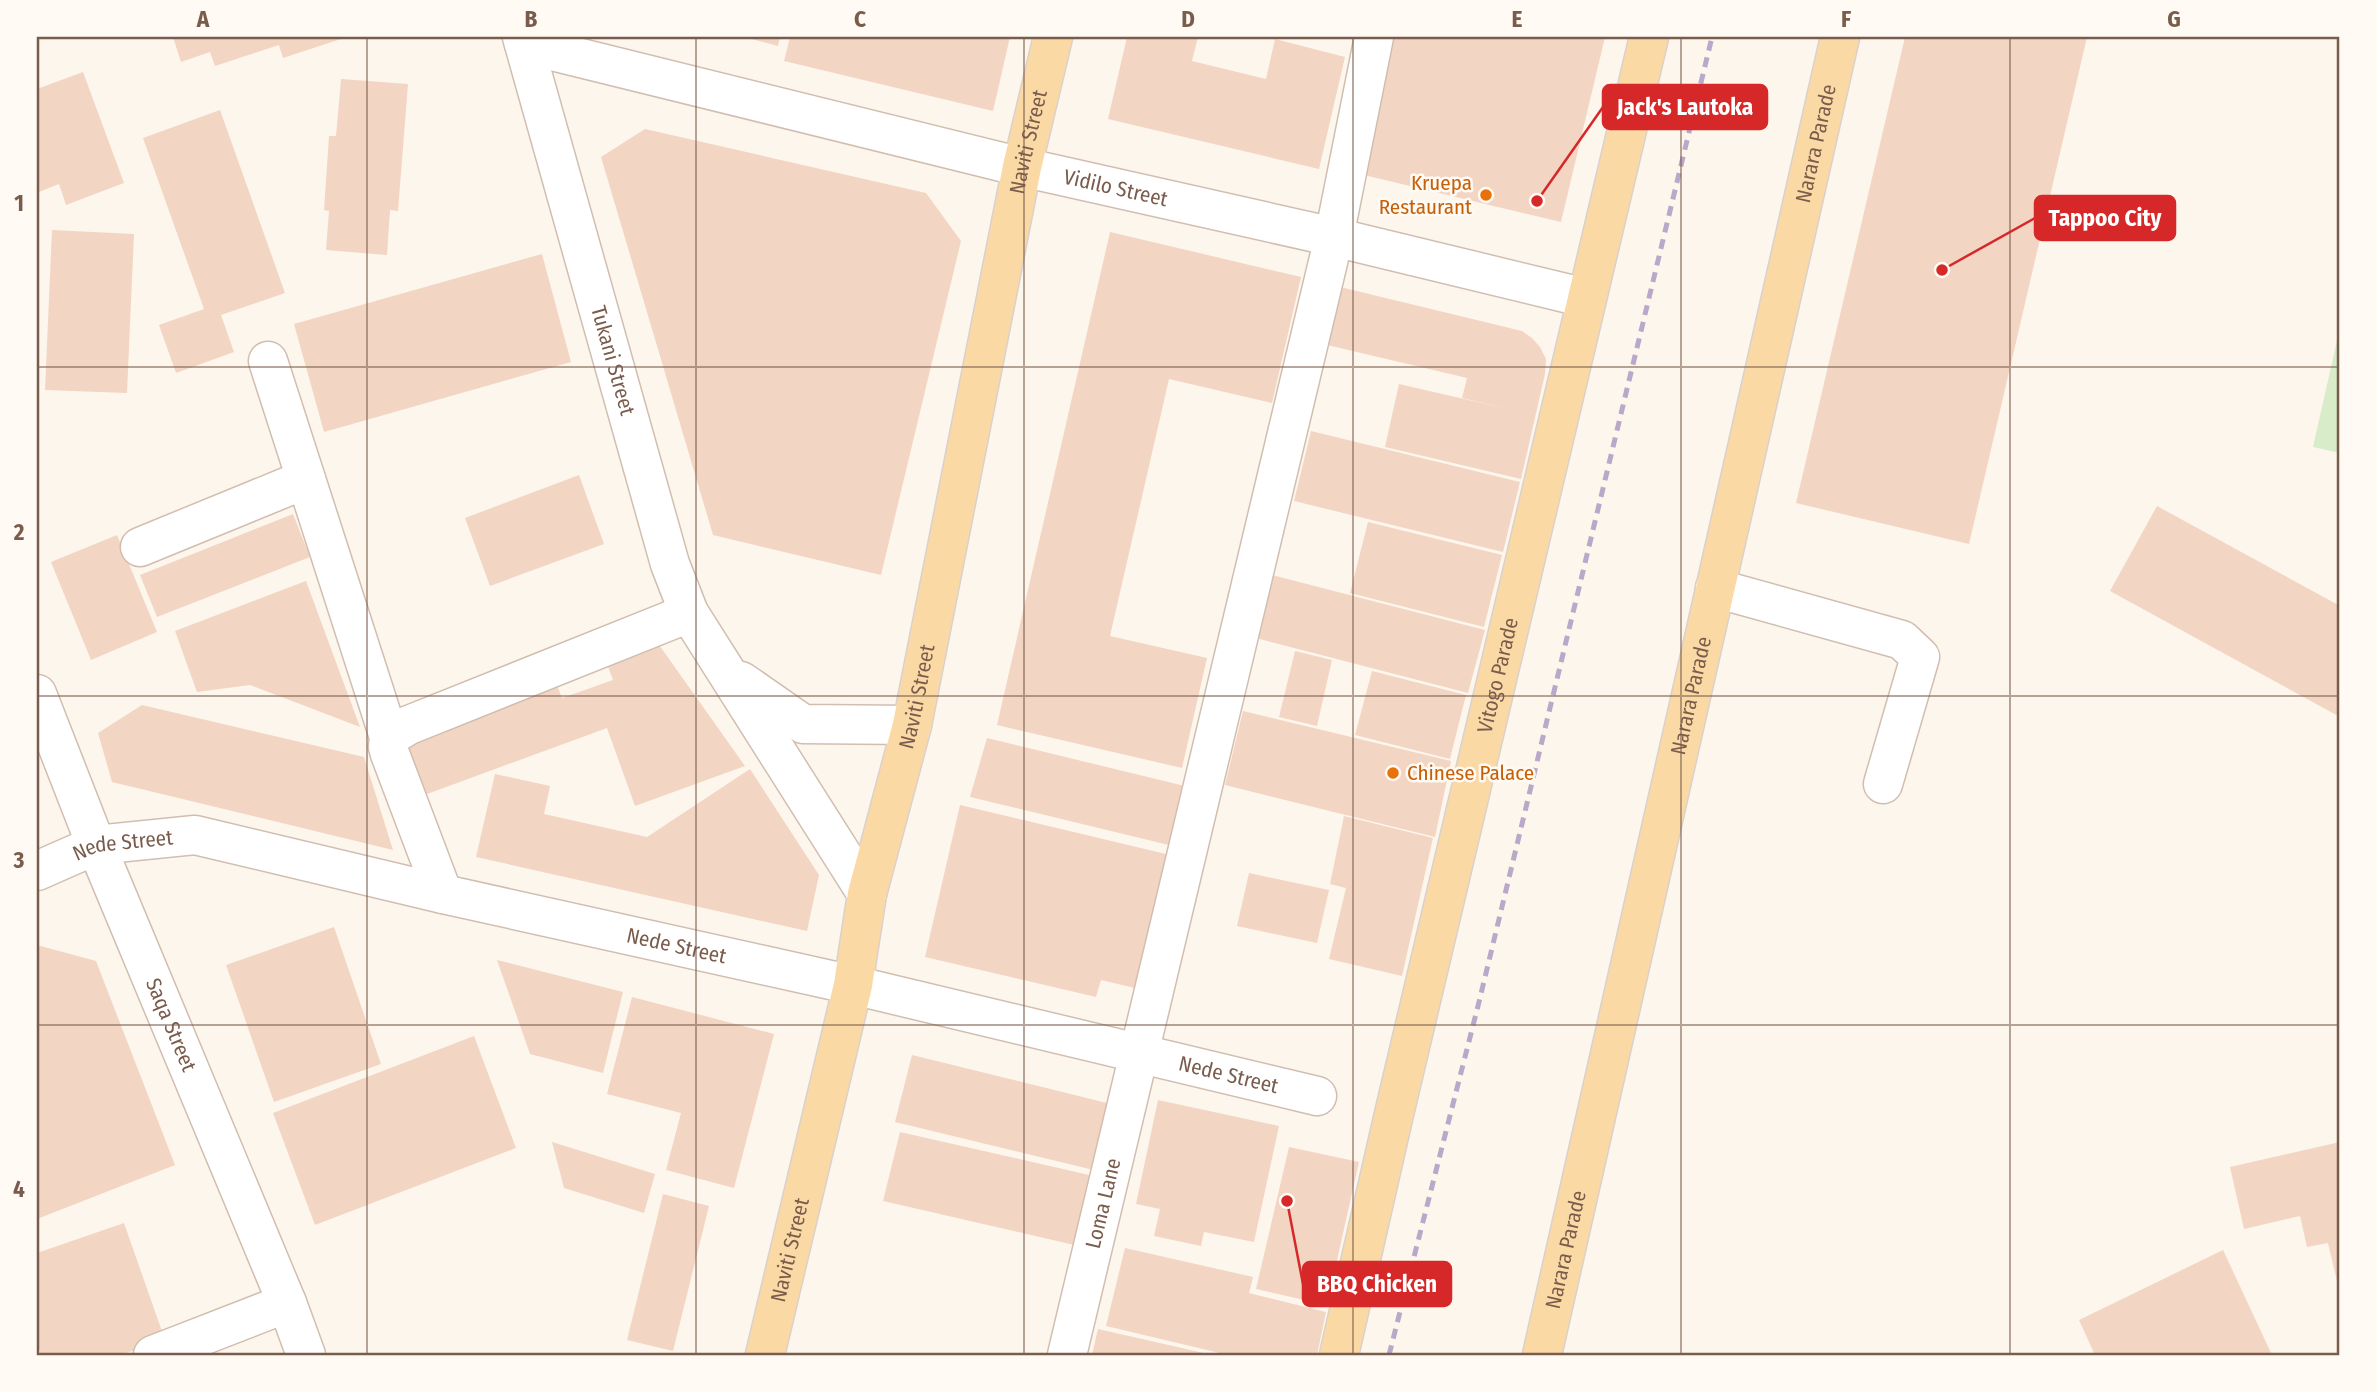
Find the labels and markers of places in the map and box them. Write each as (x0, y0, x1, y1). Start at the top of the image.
callout: Jack's Lautoka (1603, 85, 1767, 129)
place label: Kruepa Restaurant (1379, 170, 1472, 220)
marker: Kruepa Restaurant (1478, 187, 1494, 203)
callout: Tappoo City (2035, 196, 2175, 240)
place label: Chinese Palace (1407, 760, 1534, 786)
marker: Chinese Palace (1385, 765, 1401, 781)
callout: BBQ Chicken (1303, 1262, 1451, 1306)

